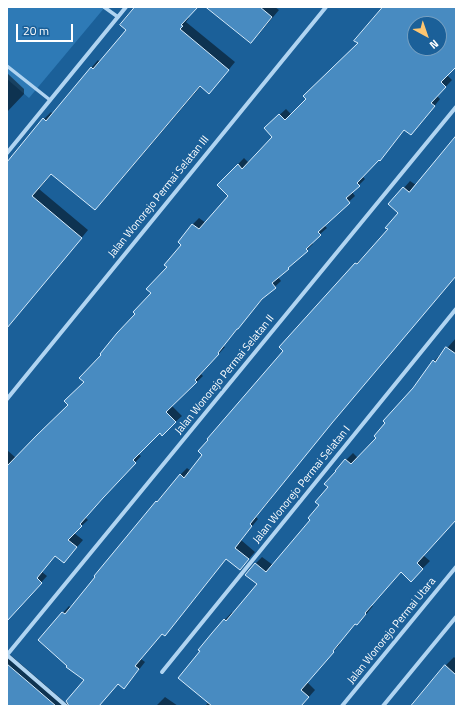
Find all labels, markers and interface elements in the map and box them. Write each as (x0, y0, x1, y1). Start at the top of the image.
scale bar (18, 16, 75, 42)
north arrow (407, 16, 447, 56)
text: 20 m (23, 21, 49, 40)
text: N (426, 36, 442, 53)
street label: Jalan Wonorejo Permai Selatan III (106, 133, 212, 261)
street label: Jalan Wonorejo Permai Selatan II (173, 313, 277, 437)
street label: Jalan Wonorejo Permai Selatan I (251, 424, 353, 546)
street label: Jalan Wonorejo Permai Utara (345, 575, 439, 687)

